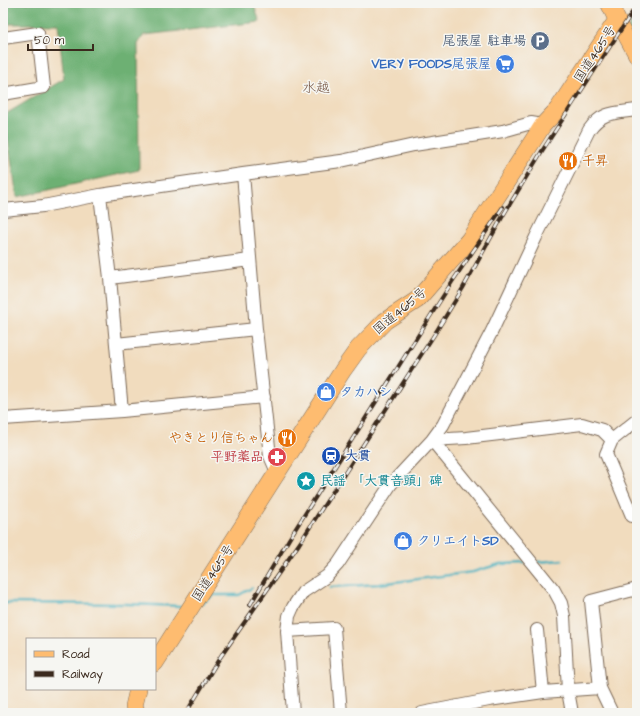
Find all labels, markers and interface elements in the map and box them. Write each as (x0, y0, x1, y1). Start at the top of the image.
street label: 国道465号 (570, 22, 620, 86)
scale bar (28, 26, 93, 52)
parking icon: 尾張屋 駐車場 (529, 30, 551, 52)
text: 50 m (34, 32, 65, 49)
place label: 尾張屋 駐車場 (443, 32, 526, 50)
supermarket icon: VERY FOODS尾張屋 (494, 53, 516, 75)
place label: VERY FOODS尾張屋 (371, 55, 491, 73)
district label: 水越 (302, 78, 330, 98)
restaurant icon: 千昇 (557, 150, 579, 172)
place label: 千昇 (582, 152, 608, 170)
street label: 国道465号 (369, 283, 431, 339)
shop icon: タカハシ (315, 381, 337, 403)
place label: タカハシ (340, 383, 392, 401)
restaurant icon: やきとり信ちゃん (276, 427, 298, 449)
place label: やきとり信ちゃん (169, 429, 273, 447)
station icon: 大貫 (320, 445, 342, 467)
pharmacy icon: 平野薬品 (266, 446, 288, 468)
place label: 大貫 (345, 447, 371, 465)
place label: 平野薬品 (211, 448, 263, 466)
place icon: 民謡 「大貫音頭」碑 (295, 470, 317, 492)
place label: 民謡 「大貫音頭」碑 (320, 472, 442, 490)
shop icon: クリエイトSD (392, 530, 414, 552)
place label: クリエイトSD (417, 532, 499, 550)
street label: 国道465号 (188, 541, 238, 605)
legend (26, 638, 156, 690)
text: Road (62, 646, 90, 663)
text: Railway (62, 666, 103, 684)

